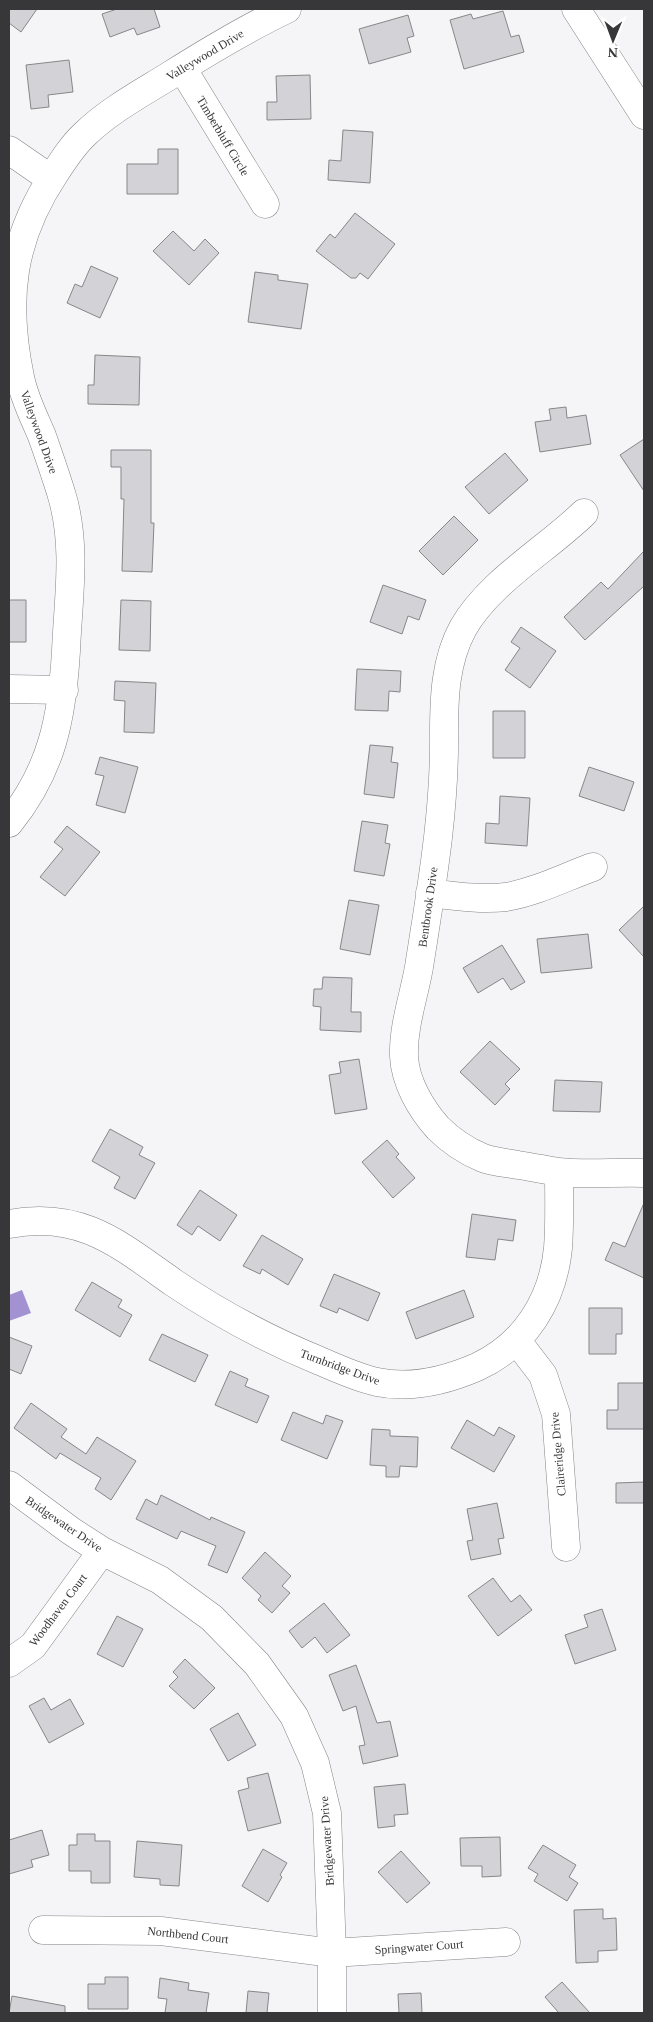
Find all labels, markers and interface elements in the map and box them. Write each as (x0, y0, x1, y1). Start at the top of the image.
north arrow (588, 15, 638, 65)
street label: Valleywood Drive (164, 26, 246, 84)
text: N (608, 45, 618, 60)
street label: Timberbluff Circle (194, 94, 252, 178)
street label: Valleywood Drive (17, 388, 61, 476)
street label: Bentbrook Drive (415, 866, 441, 948)
street label: Turnbridge Drive (298, 1346, 382, 1388)
street label: Claireridge Drive (547, 1411, 569, 1497)
street label: Bridgewater Drive (23, 1493, 105, 1555)
street label: Woodhaven Court (26, 1570, 90, 1649)
street label: Bridgewater Drive (317, 1796, 337, 1886)
street label: Northbend Court (147, 1924, 230, 1946)
street label: Springwater Court (374, 1937, 465, 1957)

